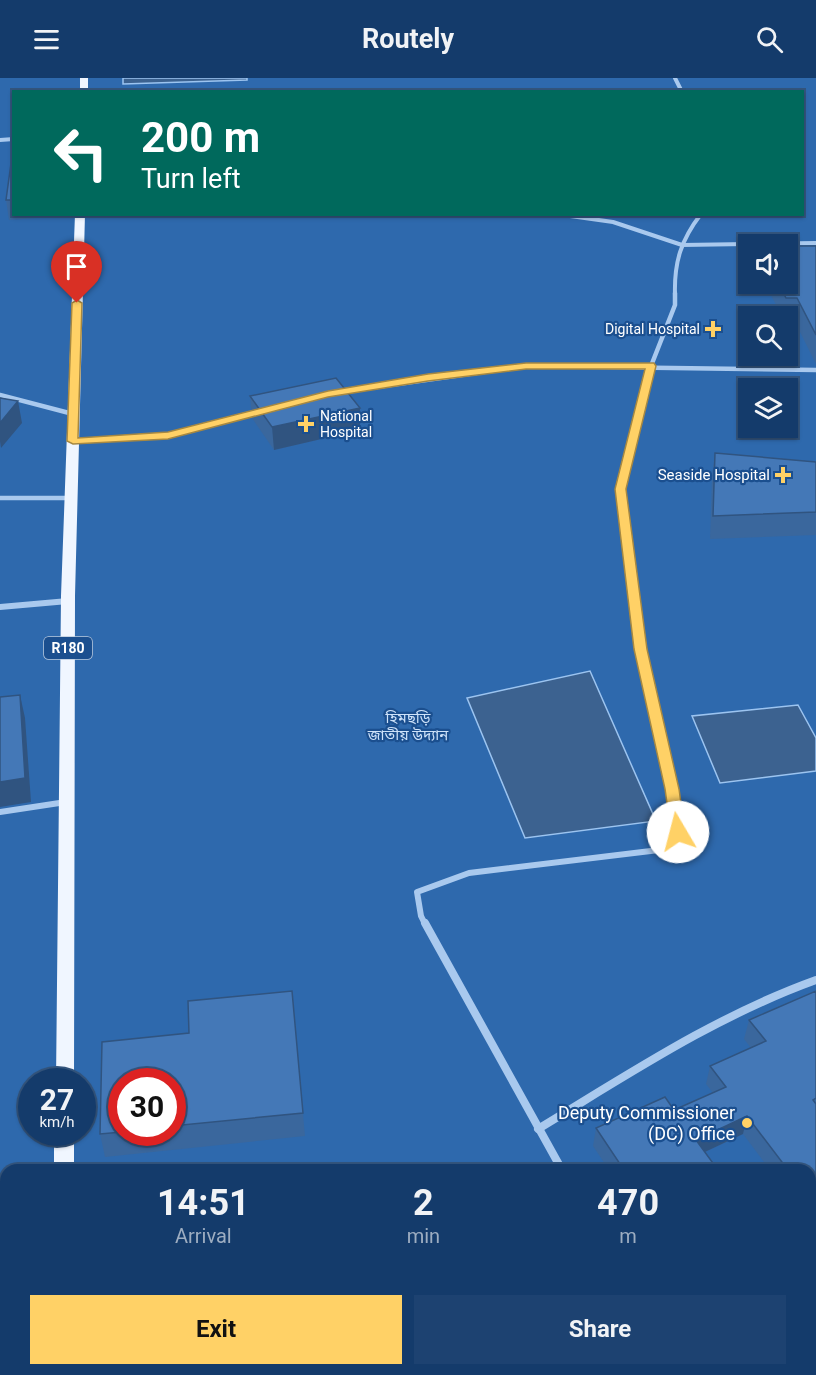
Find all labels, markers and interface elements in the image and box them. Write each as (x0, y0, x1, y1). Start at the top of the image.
icon: menu (30, 23, 63, 56)
text: Routely (362, 23, 454, 55)
icon: search (753, 23, 786, 56)
text: 200 m (141, 113, 260, 162)
icon: left (42, 114, 120, 192)
text: Turn left (141, 163, 241, 195)
map controls (738, 234, 798, 438)
button: sound (738, 234, 798, 294)
pin (51, 241, 102, 303)
icon: arrive (60, 250, 93, 283)
button: search (738, 306, 798, 366)
marker: Digital Hospital (704, 320, 722, 338)
place label: Digital Hospital (605, 321, 700, 337)
button: layers (738, 378, 798, 438)
place label: National Hospital (320, 408, 372, 440)
marker: National Hospital (297, 415, 315, 433)
place label: Seaside Hospital (658, 466, 770, 484)
marker: Seaside Hospital (774, 466, 792, 484)
road number: R180 (44, 637, 92, 659)
park label: হিমছড়ি জাতীয় উদ্যান (367, 709, 449, 744)
position arrow (646, 800, 710, 864)
speed limit sign: 30 (108, 1068, 186, 1146)
text: 27 (40, 1082, 74, 1117)
place label: Deputy Commissioner (DC) Office (558, 1102, 735, 1145)
text: km/h (39, 1113, 75, 1131)
marker: Deputy Commissioner (DC) Office (740, 1116, 754, 1130)
text: 14:51 (157, 1182, 250, 1224)
text: 2 (413, 1182, 434, 1224)
text: 470 (597, 1182, 659, 1224)
text: Arrival (175, 1224, 232, 1248)
text: min (407, 1224, 440, 1248)
text: m (619, 1224, 637, 1248)
button: Exit (30, 1295, 402, 1364)
button: Share (414, 1295, 786, 1364)

